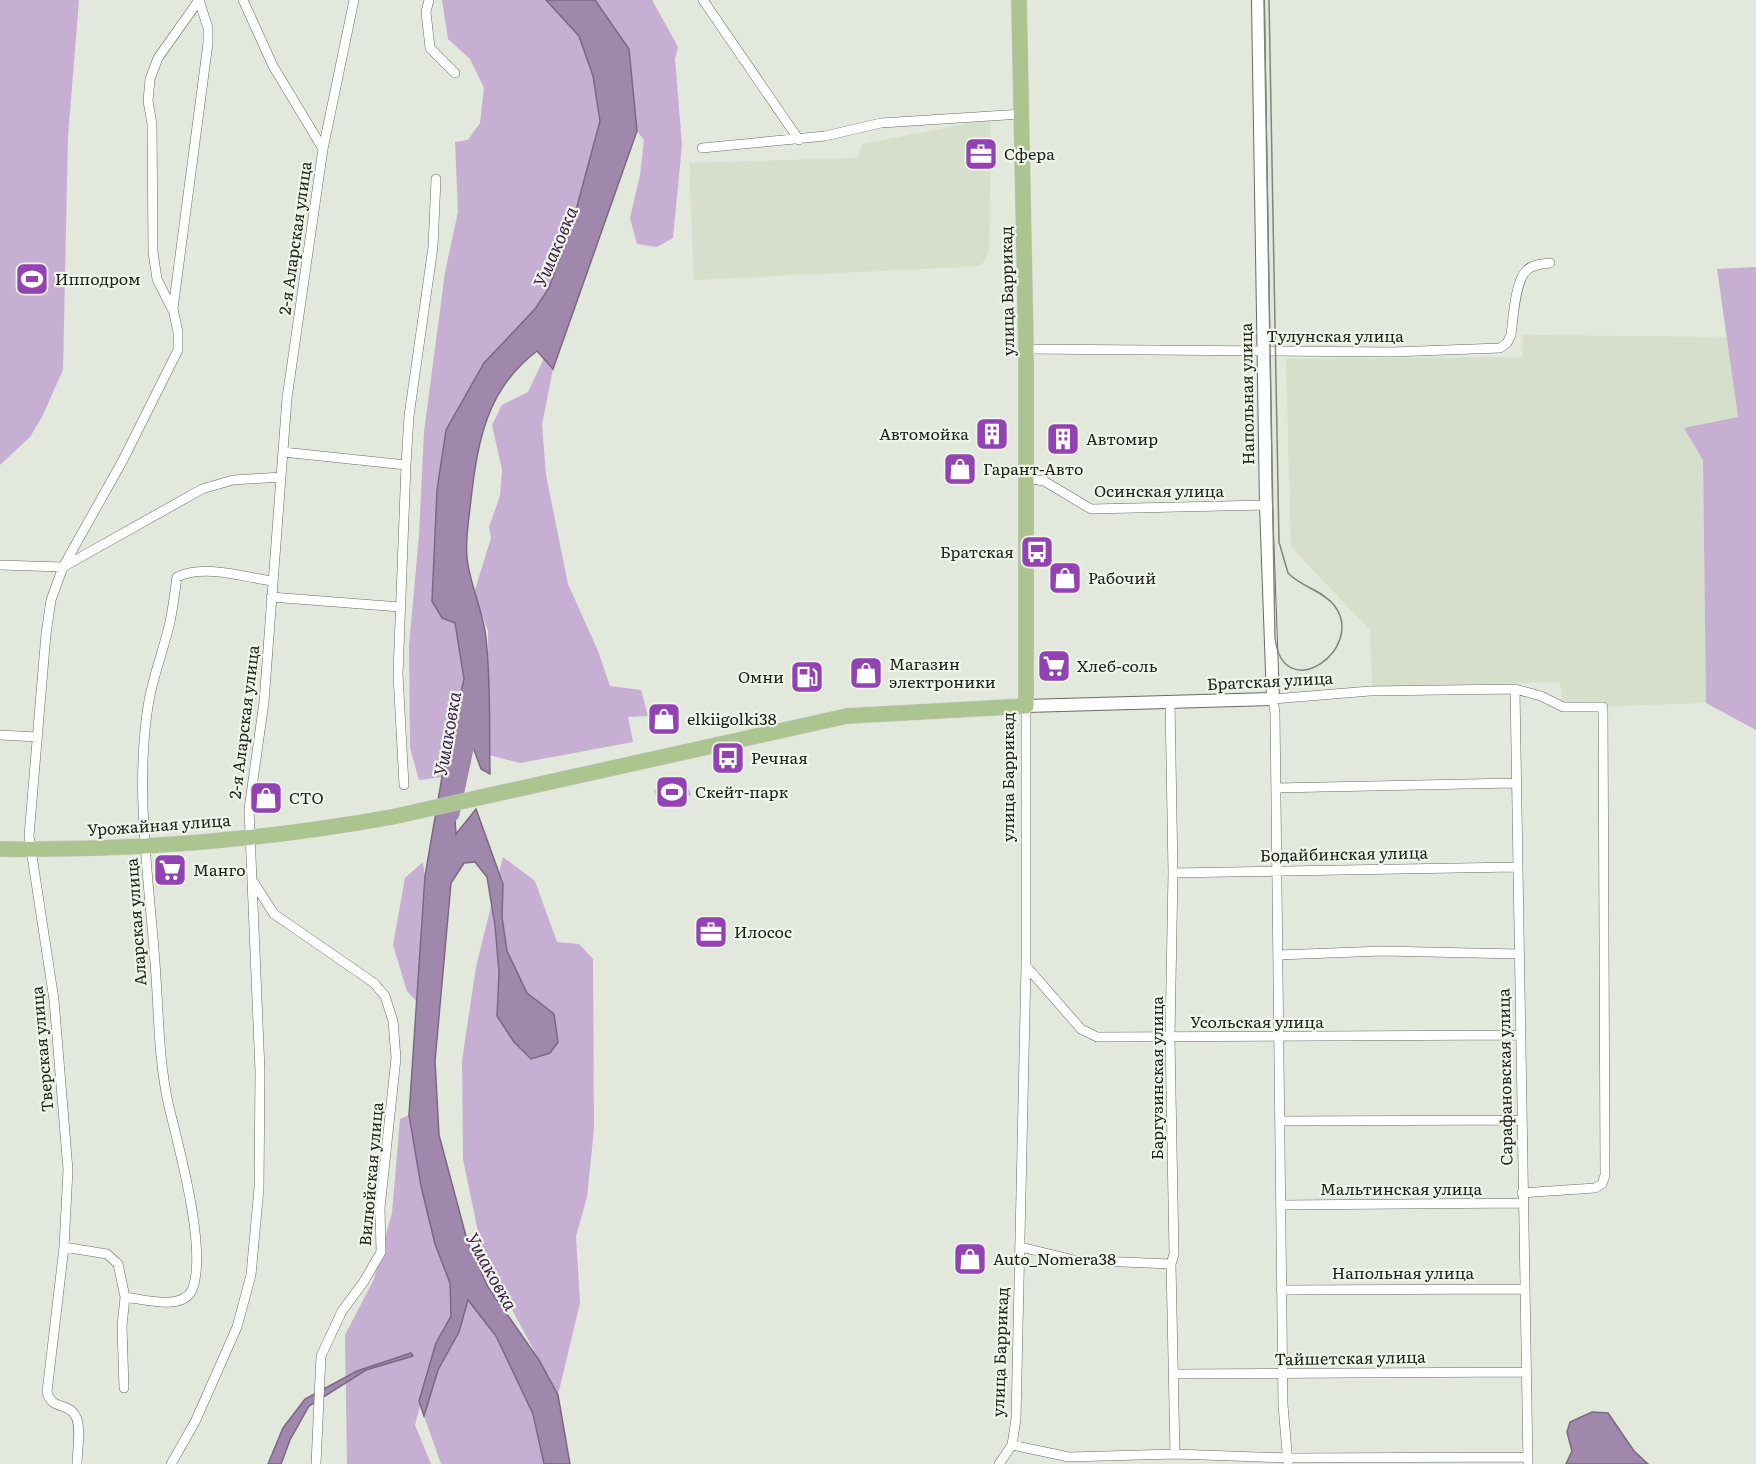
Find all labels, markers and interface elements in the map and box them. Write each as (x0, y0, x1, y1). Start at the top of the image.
office icon: Сфера (963, 136, 999, 172)
place label: Сфера (1004, 141, 1055, 165)
street label: 2-я Аларская улица (271, 159, 317, 316)
water label: Ушаковка (526, 201, 584, 291)
street label: улица Баррикад (993, 226, 1019, 356)
sports icon: Ипподром (14, 261, 50, 297)
place label: Ипподром (55, 266, 140, 290)
street label: Напольная улица (1233, 322, 1259, 465)
street label: Тулунская улица (1266, 323, 1404, 347)
building icon: Автомойка (974, 416, 1010, 452)
place label: Автомойка (879, 421, 969, 445)
building icon: Автомир (1045, 421, 1081, 457)
place label: Автомир (1086, 426, 1158, 450)
shop icon: Гарант-Авто (942, 451, 978, 487)
place label: Гарант-Авто (983, 456, 1083, 480)
street label: Осинская улица (1094, 478, 1224, 502)
bus stop icon: Братская (1019, 534, 1055, 570)
place label: Братская (940, 539, 1014, 563)
shop icon: Рабочий (1047, 560, 1083, 596)
place label: Рабочий (1088, 565, 1156, 589)
street label: 2-я Аларская улица (222, 643, 264, 800)
supermarket icon: Хлеб-соль (1036, 648, 1072, 684)
place label: Магазин электроники (889, 651, 996, 693)
place label: Хлеб-соль (1077, 653, 1158, 677)
shop icon: Магазин электроники (848, 655, 884, 691)
fuel station icon: Омни (789, 659, 825, 695)
place label: Омни (738, 664, 784, 688)
street label: Братская улица (1206, 665, 1334, 695)
water label: Ушаковка (426, 689, 467, 778)
shop icon: elkiigolki38 (646, 701, 682, 737)
place label: elkiigolki38 (687, 706, 777, 730)
street label: улица Баррикад (995, 712, 1019, 842)
bus stop icon: Речная (710, 740, 746, 776)
place label: Речная (751, 745, 808, 769)
sports icon: Скейт-парк (654, 774, 690, 810)
place label: Скейт-парк (695, 779, 789, 803)
shop icon: СТО (248, 780, 284, 816)
place label: СТО (289, 785, 324, 809)
street label: Урожайная улица (86, 807, 232, 841)
street label: Бодайбинская улица (1260, 840, 1429, 866)
supermarket icon: Манго (152, 852, 188, 888)
street label: Аларская улица (119, 857, 151, 987)
place label: Манго (193, 857, 246, 881)
office icon: Илосос (693, 914, 729, 950)
place label: Илосос (734, 919, 792, 943)
street label: Тверская улица (24, 985, 58, 1113)
street label: Сарафановская улица (1490, 988, 1518, 1166)
street label: Баргузинская улица (1144, 996, 1168, 1160)
street label: Усольская улица (1190, 1009, 1324, 1033)
street label: Вилюйская улица (352, 1101, 388, 1247)
street label: Мальтинская улица (1320, 1176, 1482, 1200)
water label: Ушаковка (460, 1227, 525, 1316)
shop icon: Auto_Nomera38 (952, 1241, 988, 1277)
place label: Auto_Nomera38 (993, 1246, 1116, 1270)
street label: Напольная улица (1332, 1260, 1475, 1284)
street label: улица Баррикад (985, 1287, 1013, 1417)
street label: Тайшетская улица (1274, 1344, 1426, 1370)

